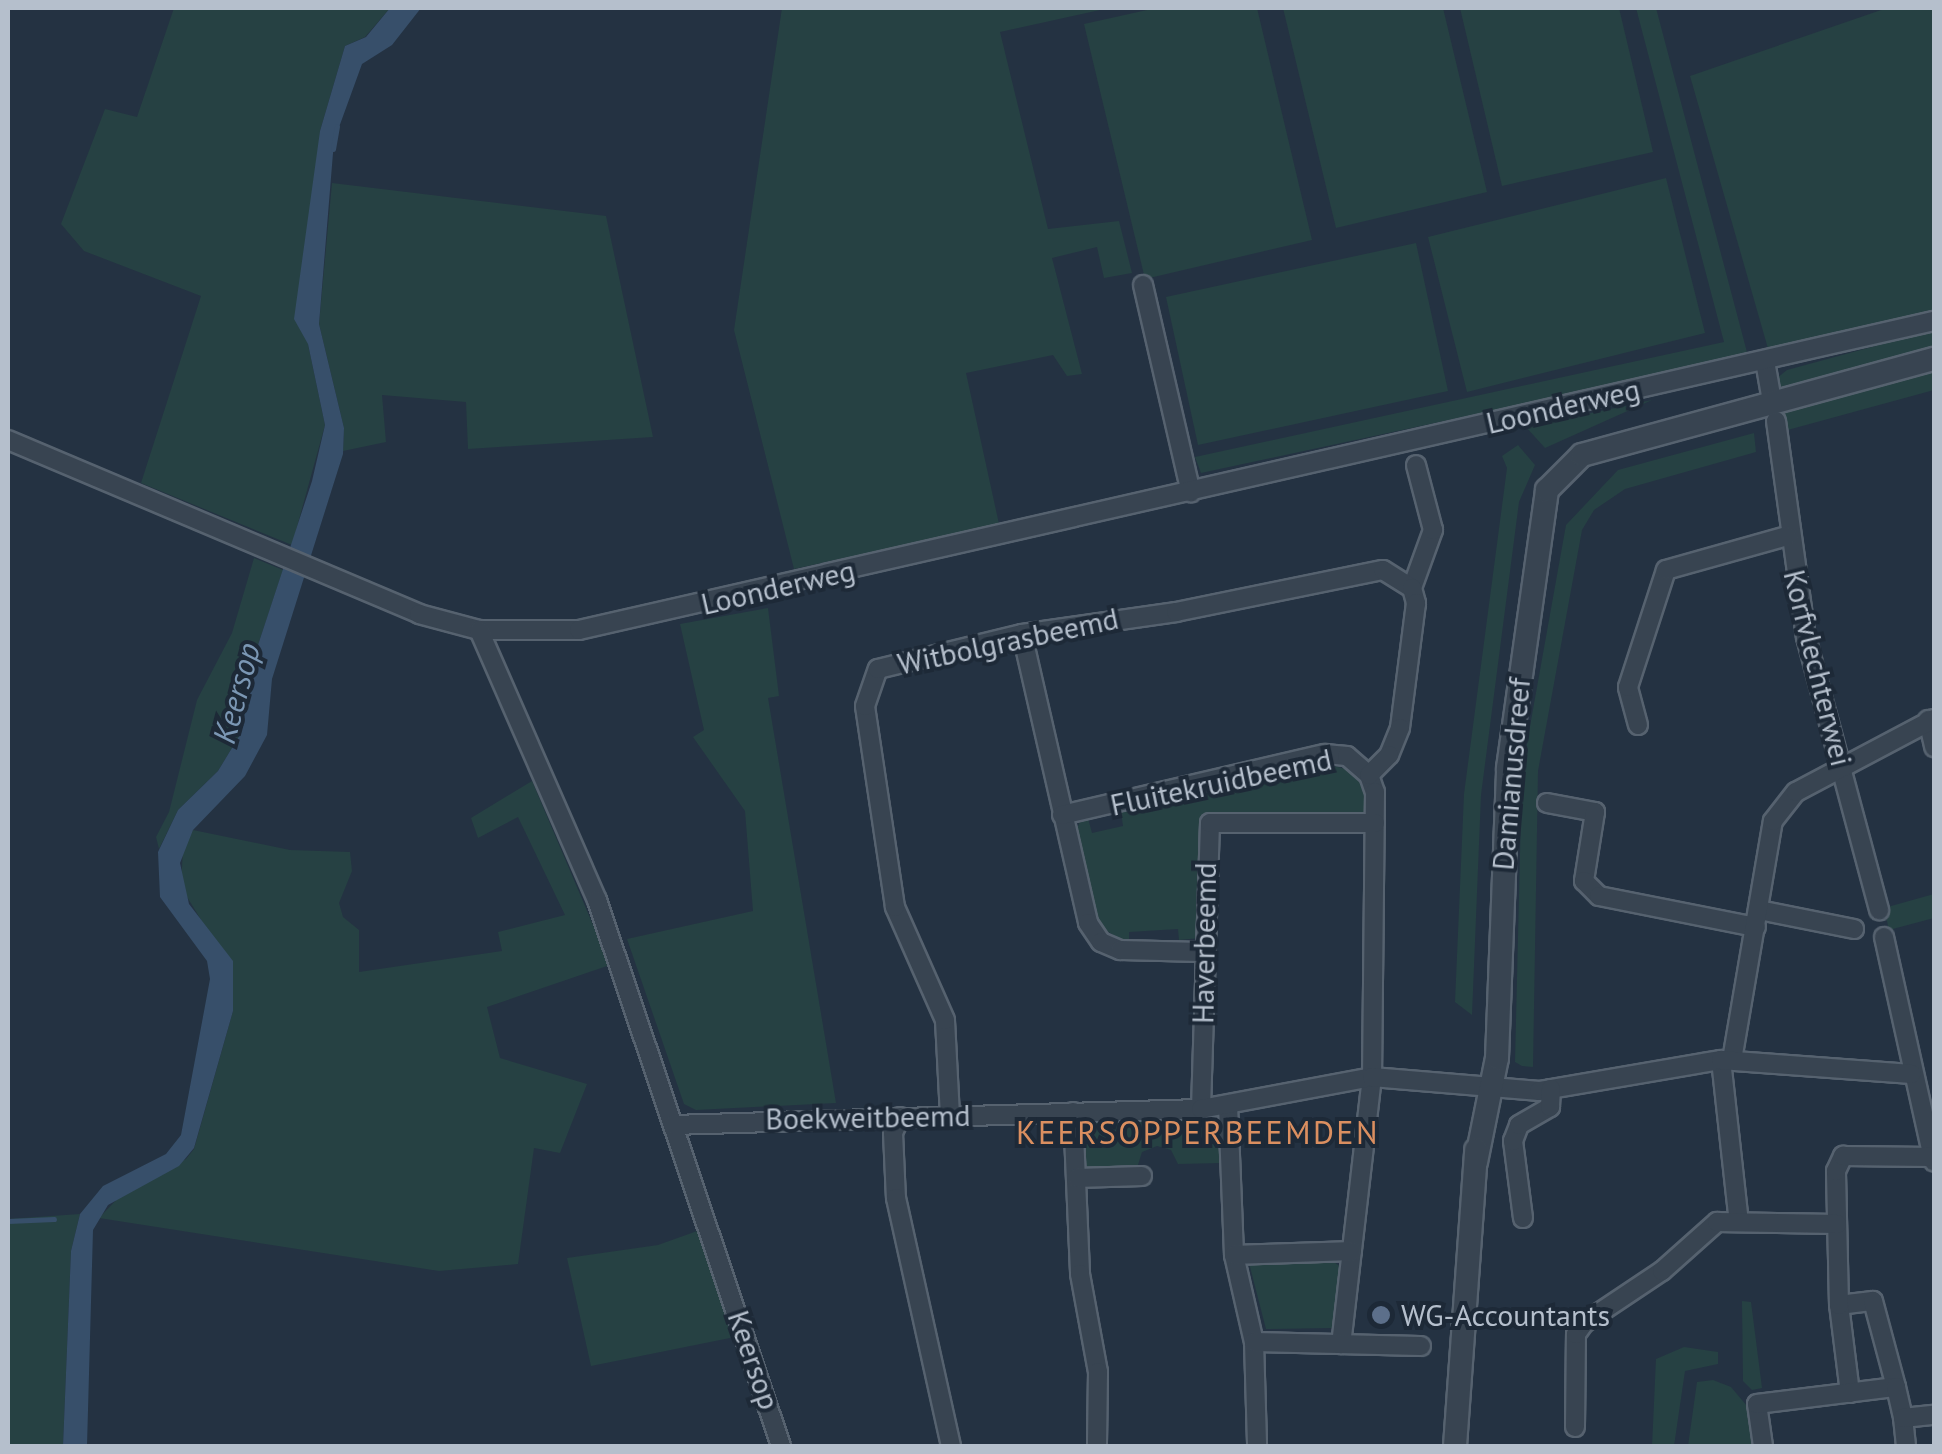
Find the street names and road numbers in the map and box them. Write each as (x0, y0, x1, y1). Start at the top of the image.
street label: Loonderweg (1483, 371, 1643, 441)
street label: Loonderweg (698, 552, 858, 622)
street label: Korfvlechterwei (1776, 566, 1860, 770)
street label: Witbolgrasbeemd (894, 600, 1122, 682)
street label: Damianusdreef (1485, 676, 1537, 872)
street label: Fluitekruidbeemd (1107, 741, 1335, 823)
street label: Haverbeemd (1185, 862, 1223, 1024)
street label: Boekweitbeemd (765, 1097, 971, 1137)
street label: Keersop (720, 1306, 788, 1414)

